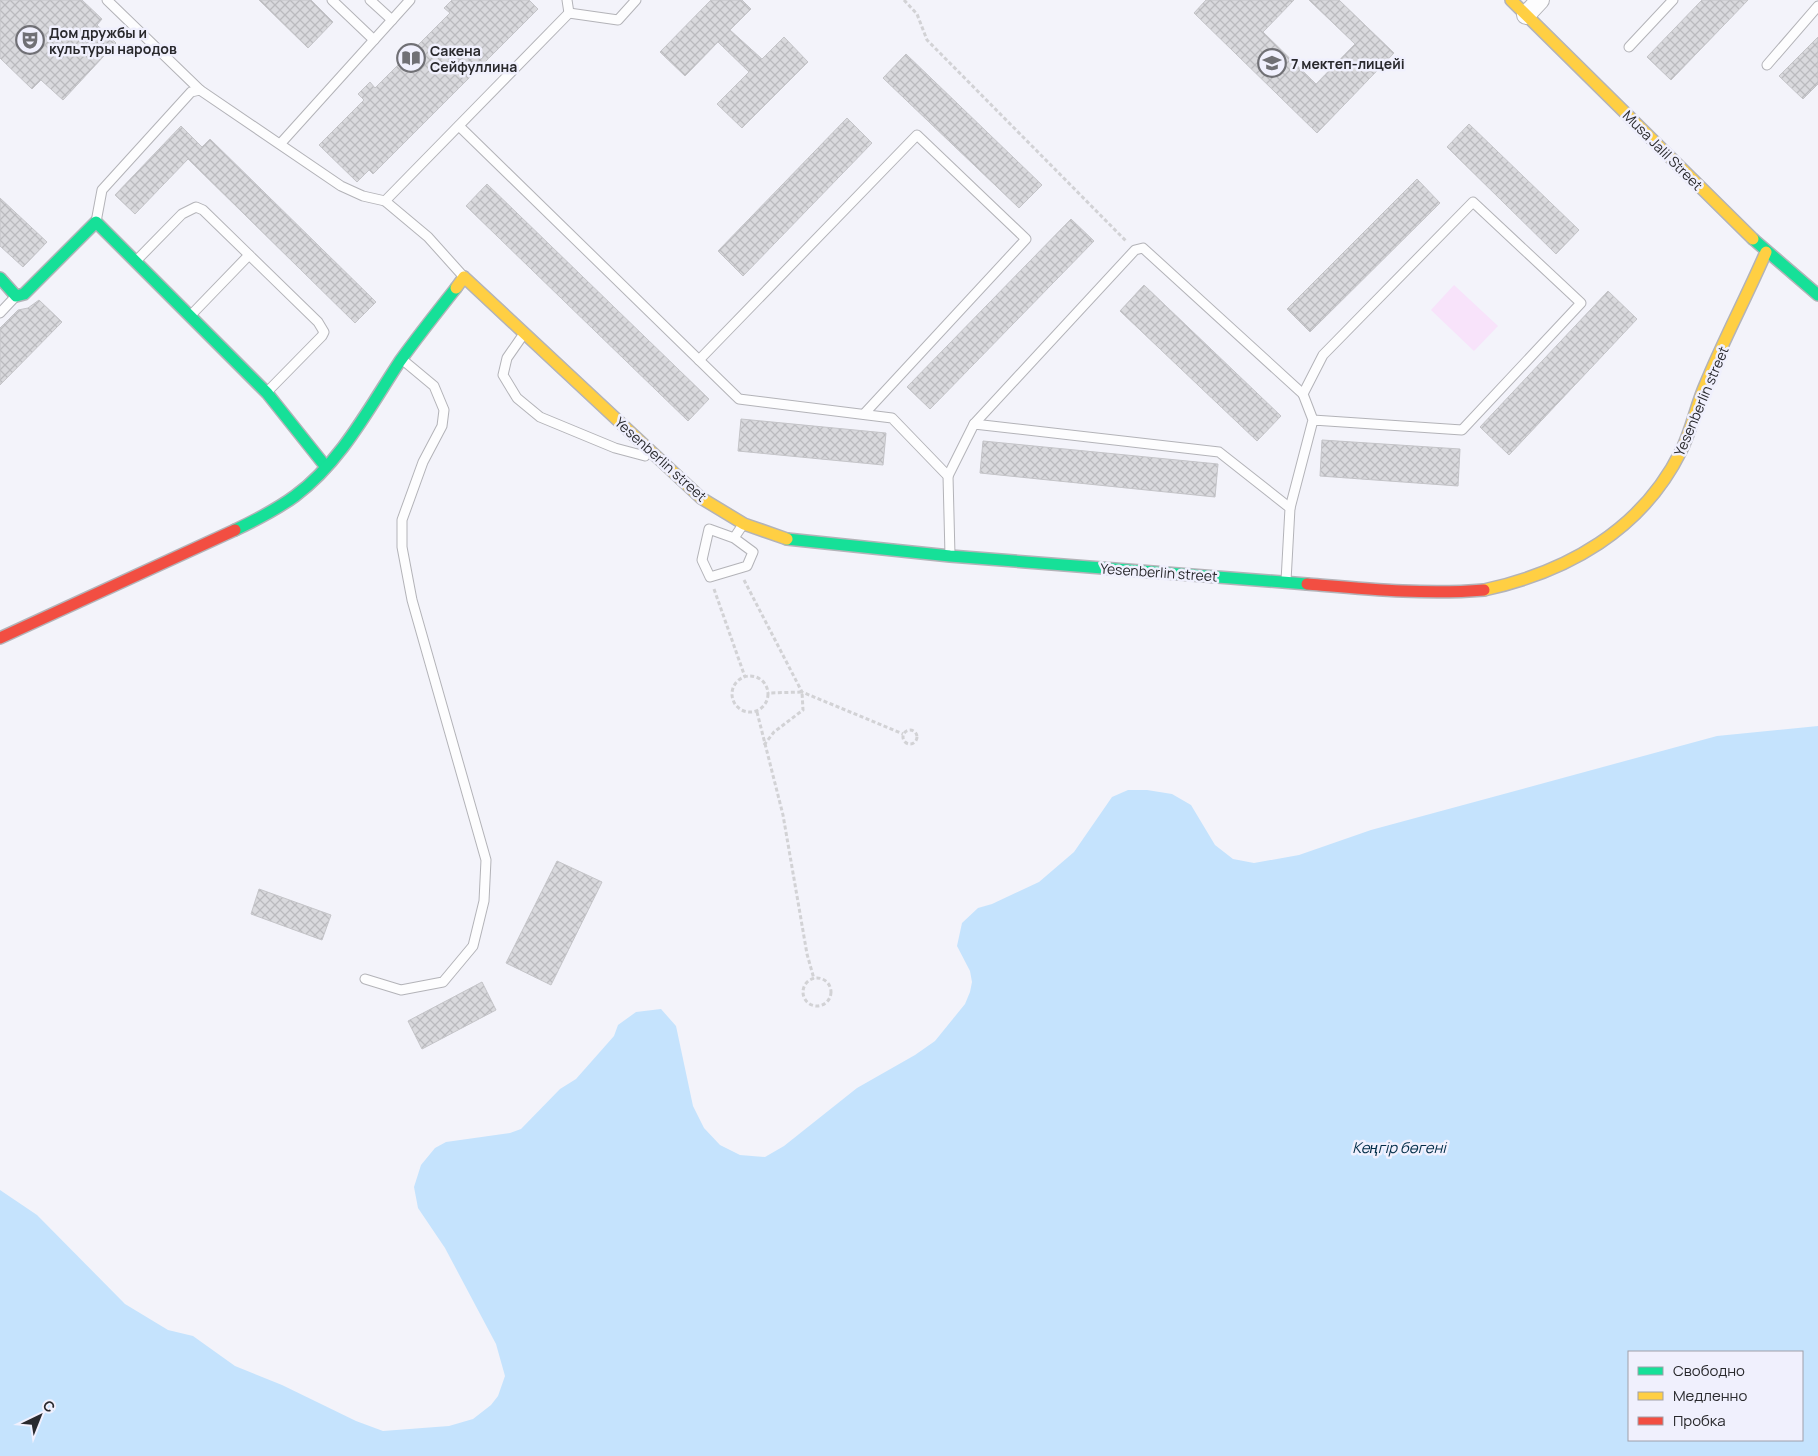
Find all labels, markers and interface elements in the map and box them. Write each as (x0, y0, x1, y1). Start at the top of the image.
place label: Дом дружбы и культуры народов (49, 23, 177, 58)
theatre icon: Дом дружбы и культуры народов (15, 25, 45, 55)
place label: Сакена Сейфуллина (430, 41, 517, 76)
library icon: Сакена Сейфуллина (396, 43, 426, 73)
school or university icon: 7 мектеп-лицейі (1257, 48, 1287, 78)
place label: 7 мектеп-лицейі (1291, 54, 1405, 73)
street label: Musa Jalil Street (1619, 106, 1707, 194)
street label: Yesenberlin street (1669, 343, 1733, 459)
street label: Yesenberlin street (611, 413, 711, 506)
street label: Yesenberlin street (1100, 558, 1219, 586)
water label: Кеңгір бөгені (1352, 1137, 1448, 1158)
legend (1628, 1351, 1803, 1441)
text: Свободно (1673, 1360, 1745, 1381)
text: Медленно (1673, 1385, 1747, 1406)
north arrow (15, 1391, 65, 1441)
text: С (39, 1396, 59, 1417)
text: Пробка (1673, 1410, 1726, 1431)

